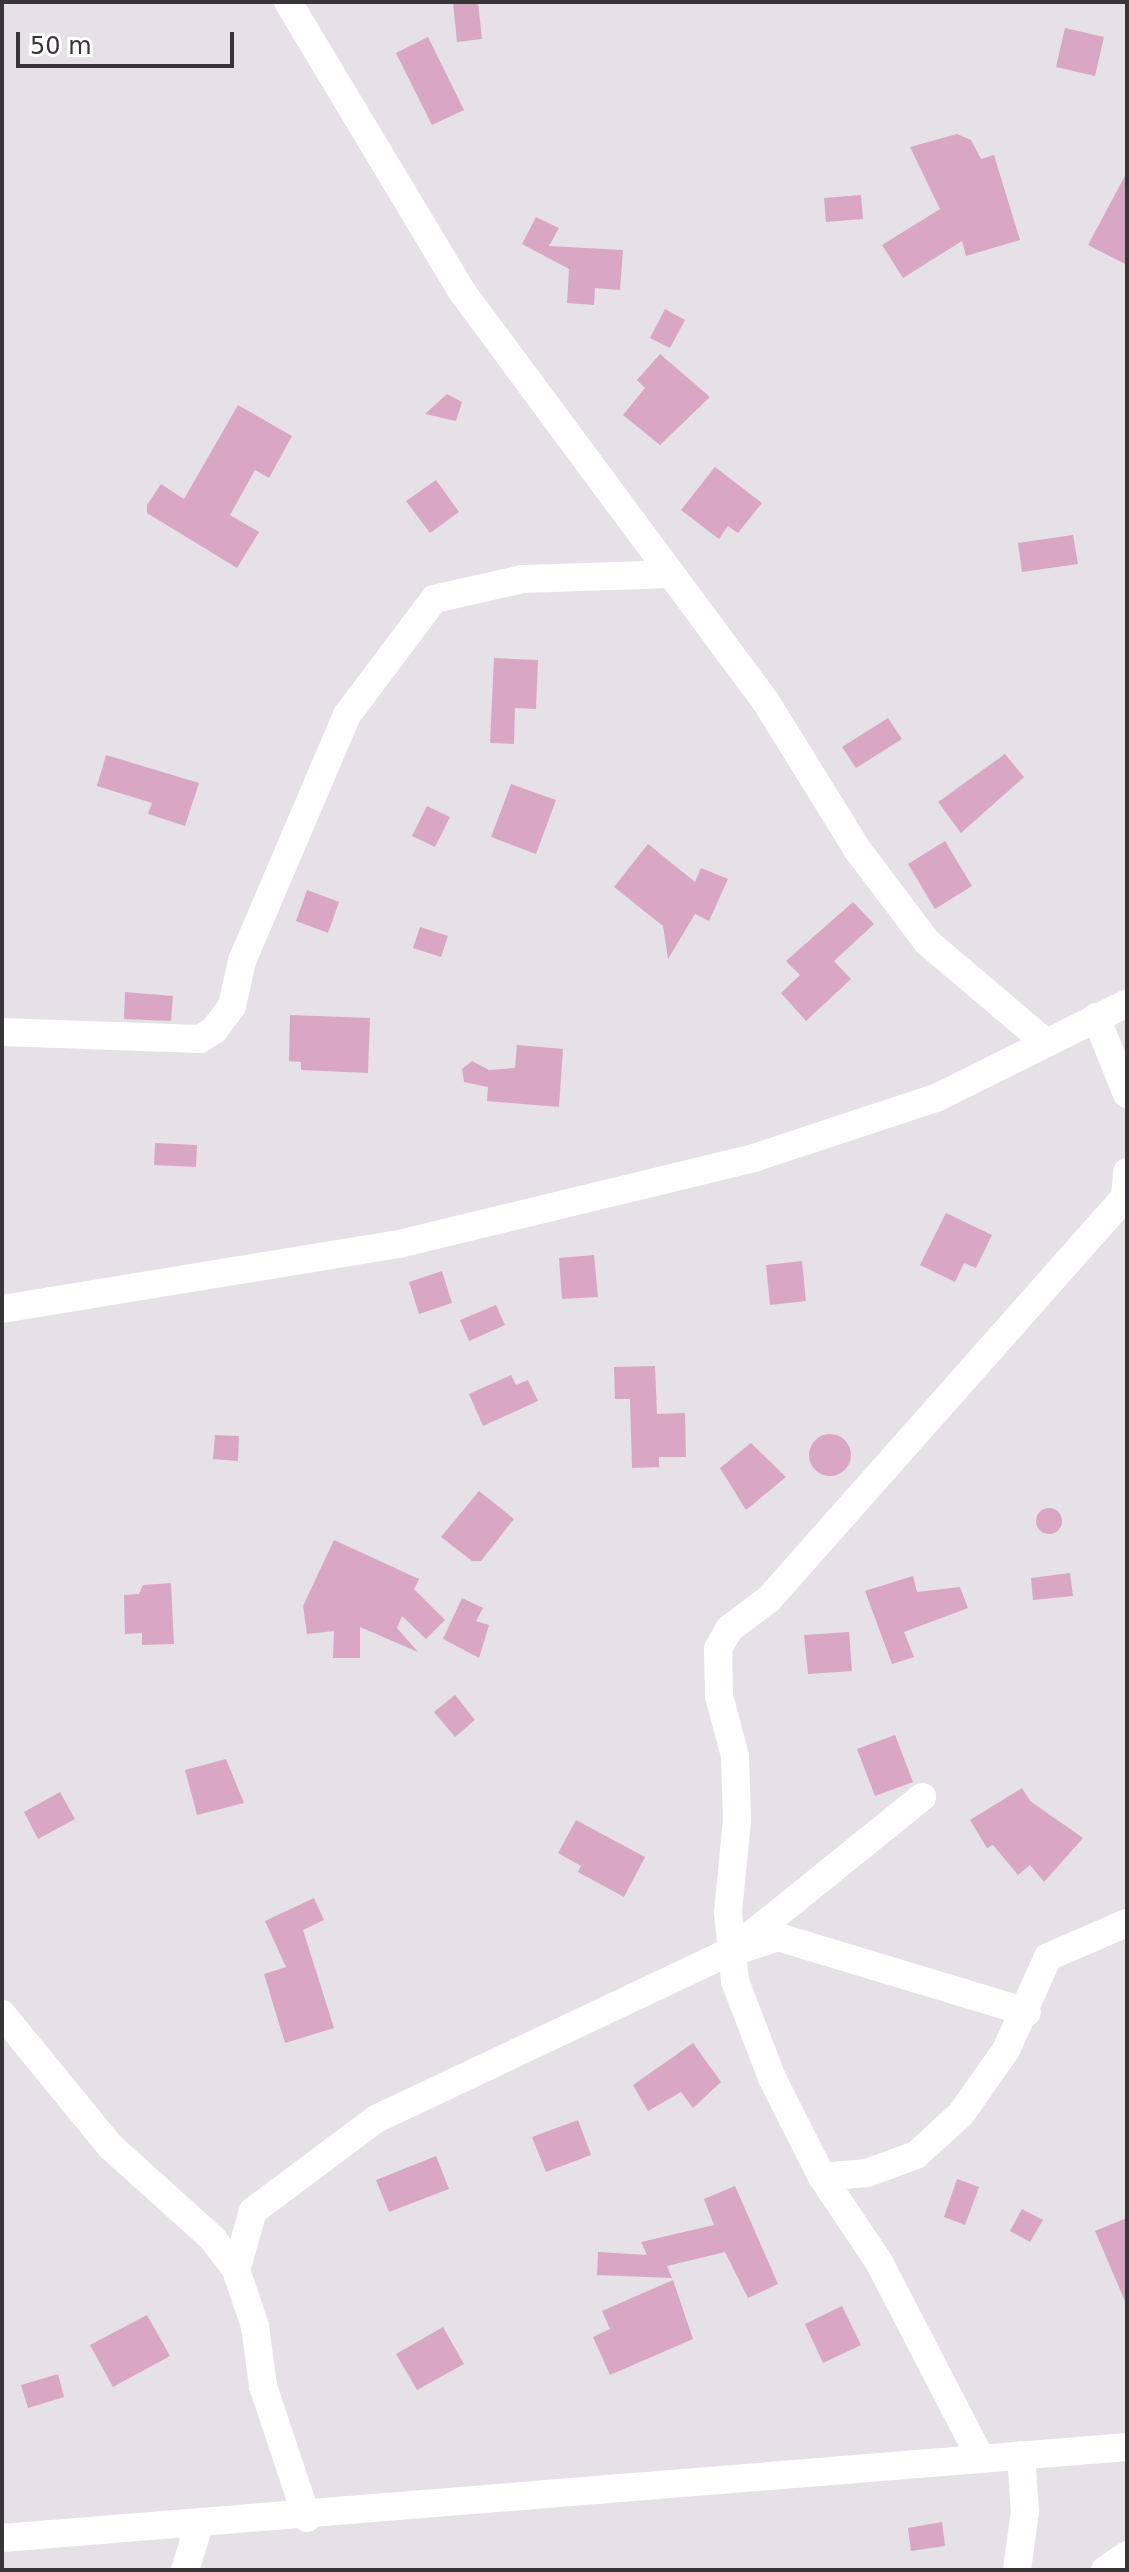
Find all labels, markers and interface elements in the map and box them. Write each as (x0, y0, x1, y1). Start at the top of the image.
scale bar (20, 16, 238, 66)
text: 50 m (30, 32, 92, 60)

